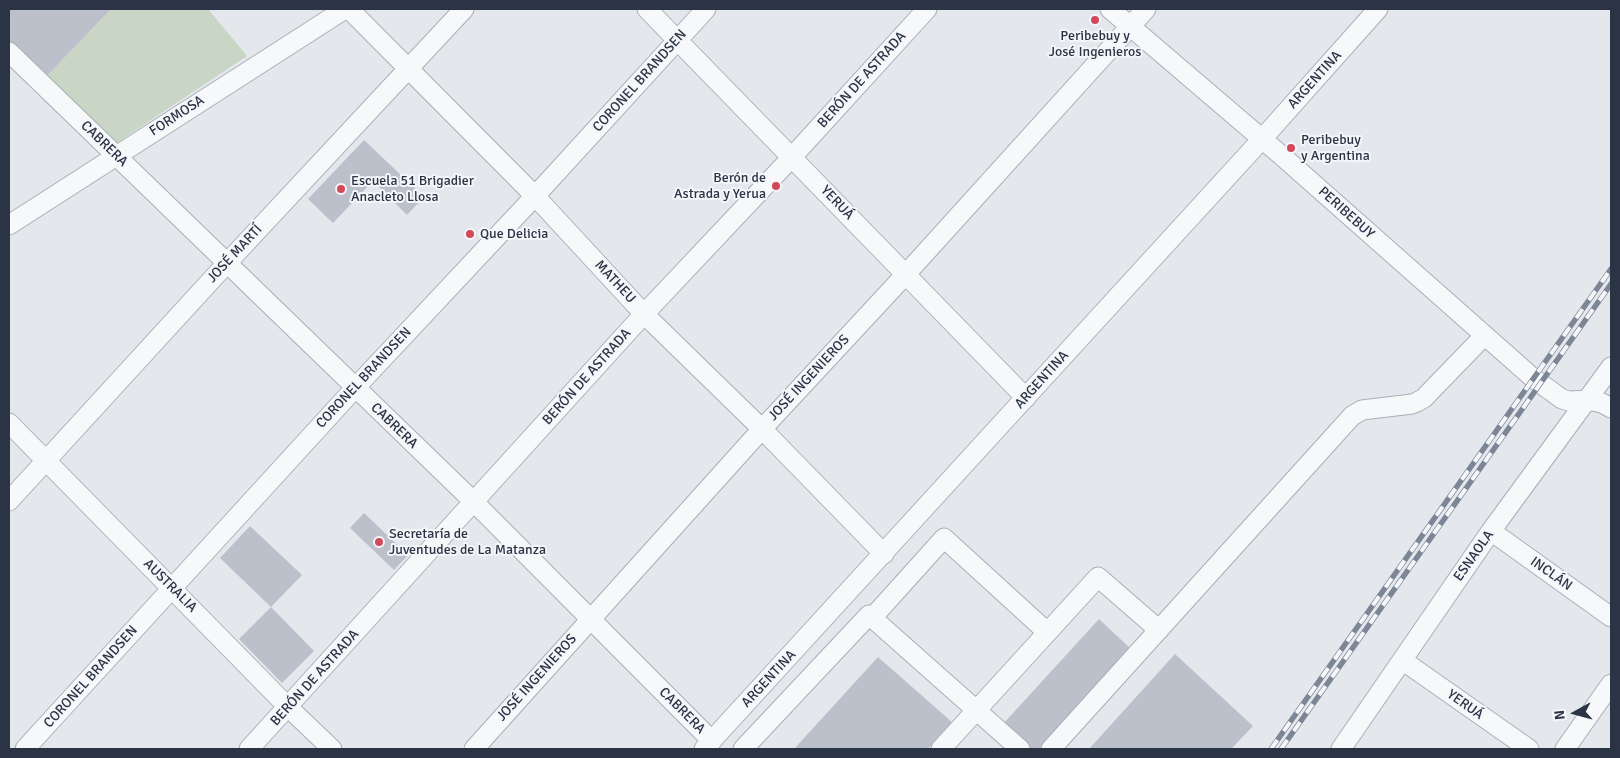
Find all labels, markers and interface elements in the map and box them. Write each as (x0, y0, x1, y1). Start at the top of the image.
marker: Peribebuy y José Ingenieros (1089, 14, 1101, 26)
street label: CORONEL BRANDSEN (590, 26, 690, 136)
street label: BERÓN DE ASTRADA (814, 28, 910, 132)
place label: Peribebuy y José Ingenieros (1049, 28, 1141, 60)
street label: ARGENTINA (1285, 48, 1345, 112)
street label: FORMOSA (147, 92, 207, 140)
street label: CABRERA (77, 118, 131, 170)
place label: Peribebuy y Argentina (1301, 132, 1370, 164)
marker: Peribebuy y Argentina (1285, 142, 1297, 154)
place label: Berón de Astrada y Yerua (674, 170, 766, 202)
place label: Escuela 51 Brigadier Anacleto Llosa (351, 173, 474, 206)
marker: Berón de Astrada y Yerua (770, 180, 782, 192)
street label: YERUÁ (817, 182, 857, 224)
marker: Escuela 51 Brigadier Anacleto Llosa (335, 183, 347, 195)
street label: PERIBEBUY (1314, 183, 1378, 243)
street label: JOSÉ MARTÍ (204, 221, 266, 287)
place label: Que Delicia (480, 226, 548, 242)
marker: Que Delicia (464, 228, 476, 240)
street label: MATHEU (591, 257, 639, 307)
street label: CORONEL BRANDSEN (313, 324, 415, 432)
street label: BERÓN DE ASTRADA (539, 325, 635, 429)
street label: JOSÉ INGENIEROS (765, 332, 853, 424)
street label: ARGENTINA (1012, 348, 1072, 412)
street label: CABRERA (367, 400, 421, 452)
place label: Secretaría de Juventudes de La Matanza (389, 526, 546, 558)
street label: ESNAOLA (1450, 527, 1498, 585)
marker: Secretaría de Juventudes de La Matanza (373, 536, 385, 548)
street label: INCLÁN (1527, 554, 1575, 594)
street label: AUSTRALIA (140, 556, 200, 616)
street label: CORONEL BRANDSEN (41, 622, 141, 732)
street label: BERÓN DE ASTRADA (267, 626, 363, 730)
street label: JOSÉ INGENIEROS (493, 631, 581, 725)
street label: ARGENTINA (738, 647, 800, 711)
street label: CABRERA (655, 684, 709, 738)
street label: YERUÁ (1443, 686, 1487, 724)
north arrow (1550, 688, 1600, 738)
text: N (1551, 709, 1569, 721)

